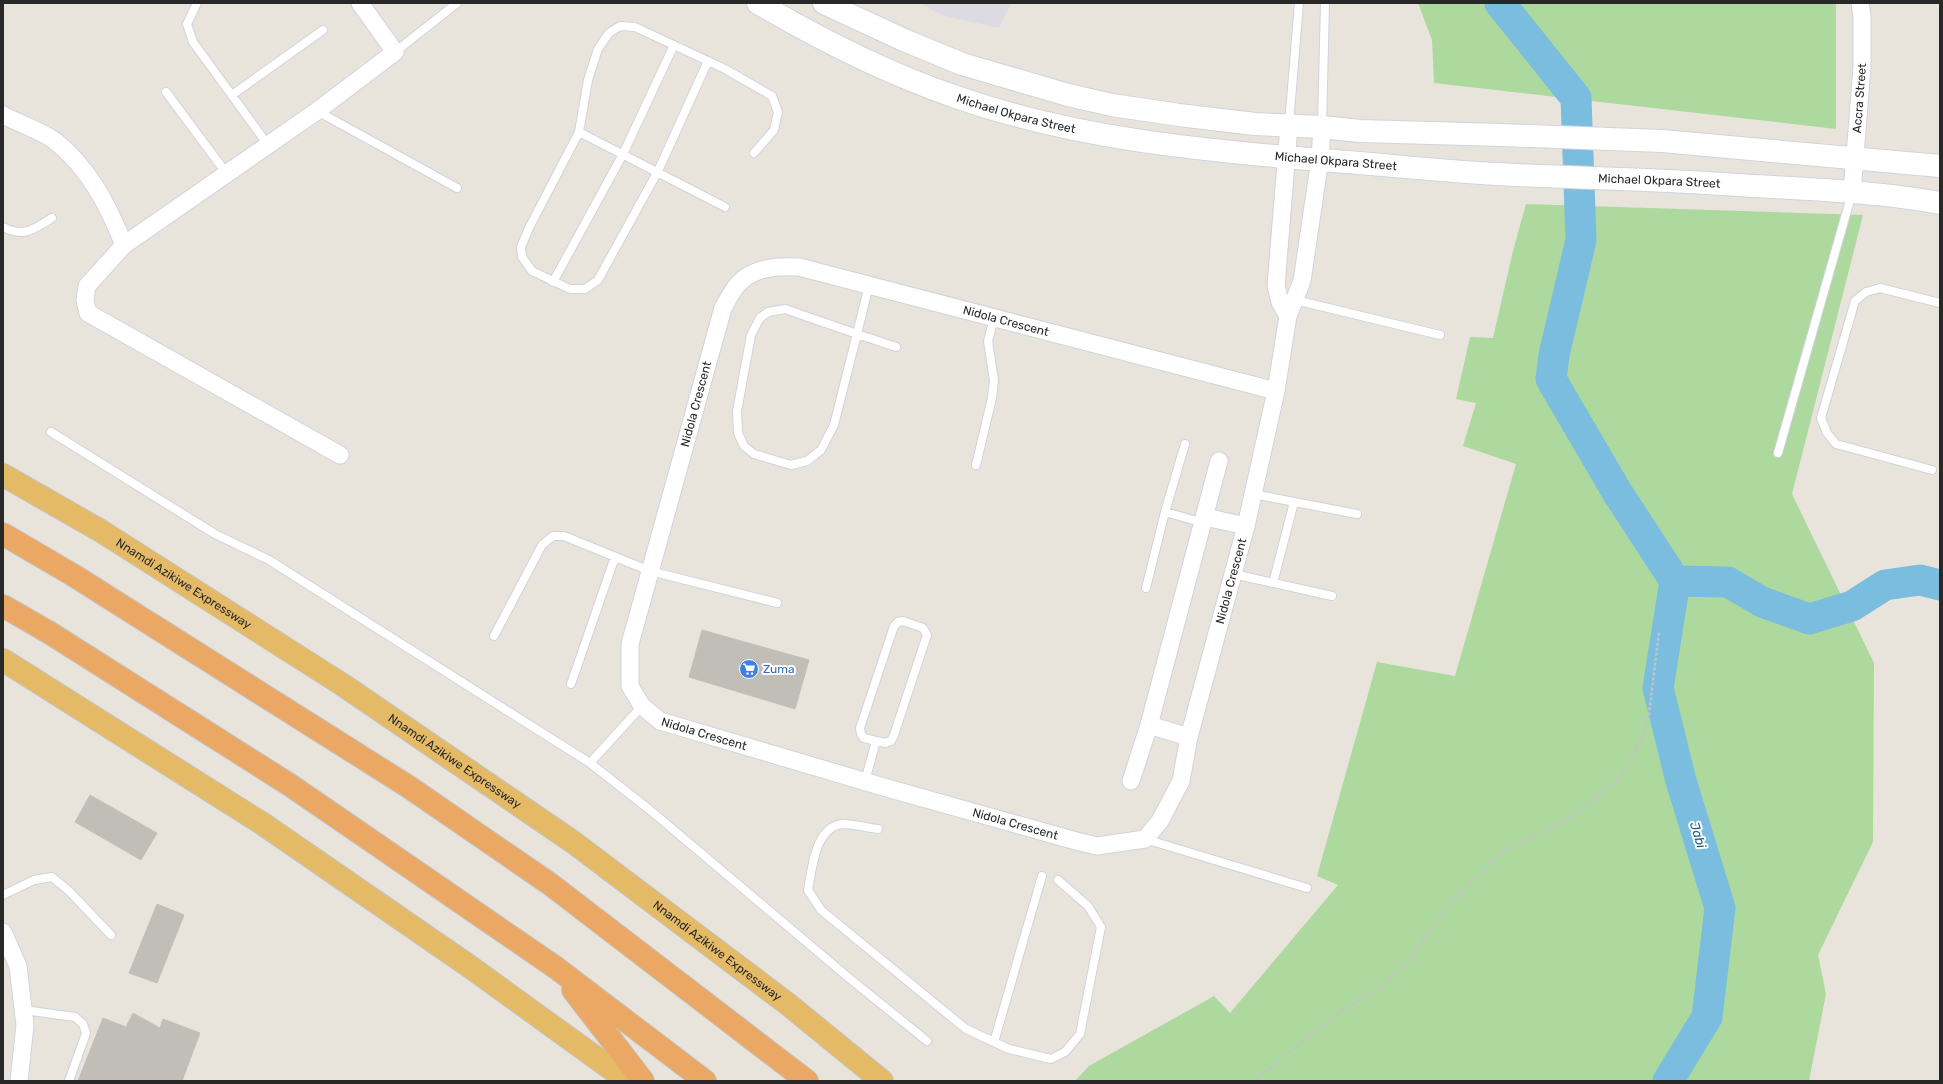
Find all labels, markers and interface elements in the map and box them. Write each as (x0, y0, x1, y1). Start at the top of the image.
street label: Accra Street (1850, 63, 1869, 134)
street label: Michael Okpara Street (955, 91, 1077, 136)
street label: Michael Okpara Street (1274, 149, 1398, 173)
street label: Michael Okpara Street (1598, 171, 1721, 191)
street label: Nidola Crescent (962, 303, 1051, 339)
street label: Nidola Crescent (678, 359, 714, 448)
street label: Nnamdi Azikiwe Expressway (114, 535, 254, 632)
street label: Nidola Crescent (1213, 536, 1249, 625)
supermarket icon: Zuma (738, 658, 760, 680)
place label: Zuma (763, 662, 795, 676)
street label: Nnamdi Azikiwe Expressway (386, 711, 524, 812)
street label: Nidola Crescent (660, 715, 749, 753)
street label: Nidola Crescent (971, 805, 1060, 843)
water label: Jabi (1687, 820, 1709, 851)
street label: Nnamdi Azikiwe Expressway (650, 898, 785, 1004)

